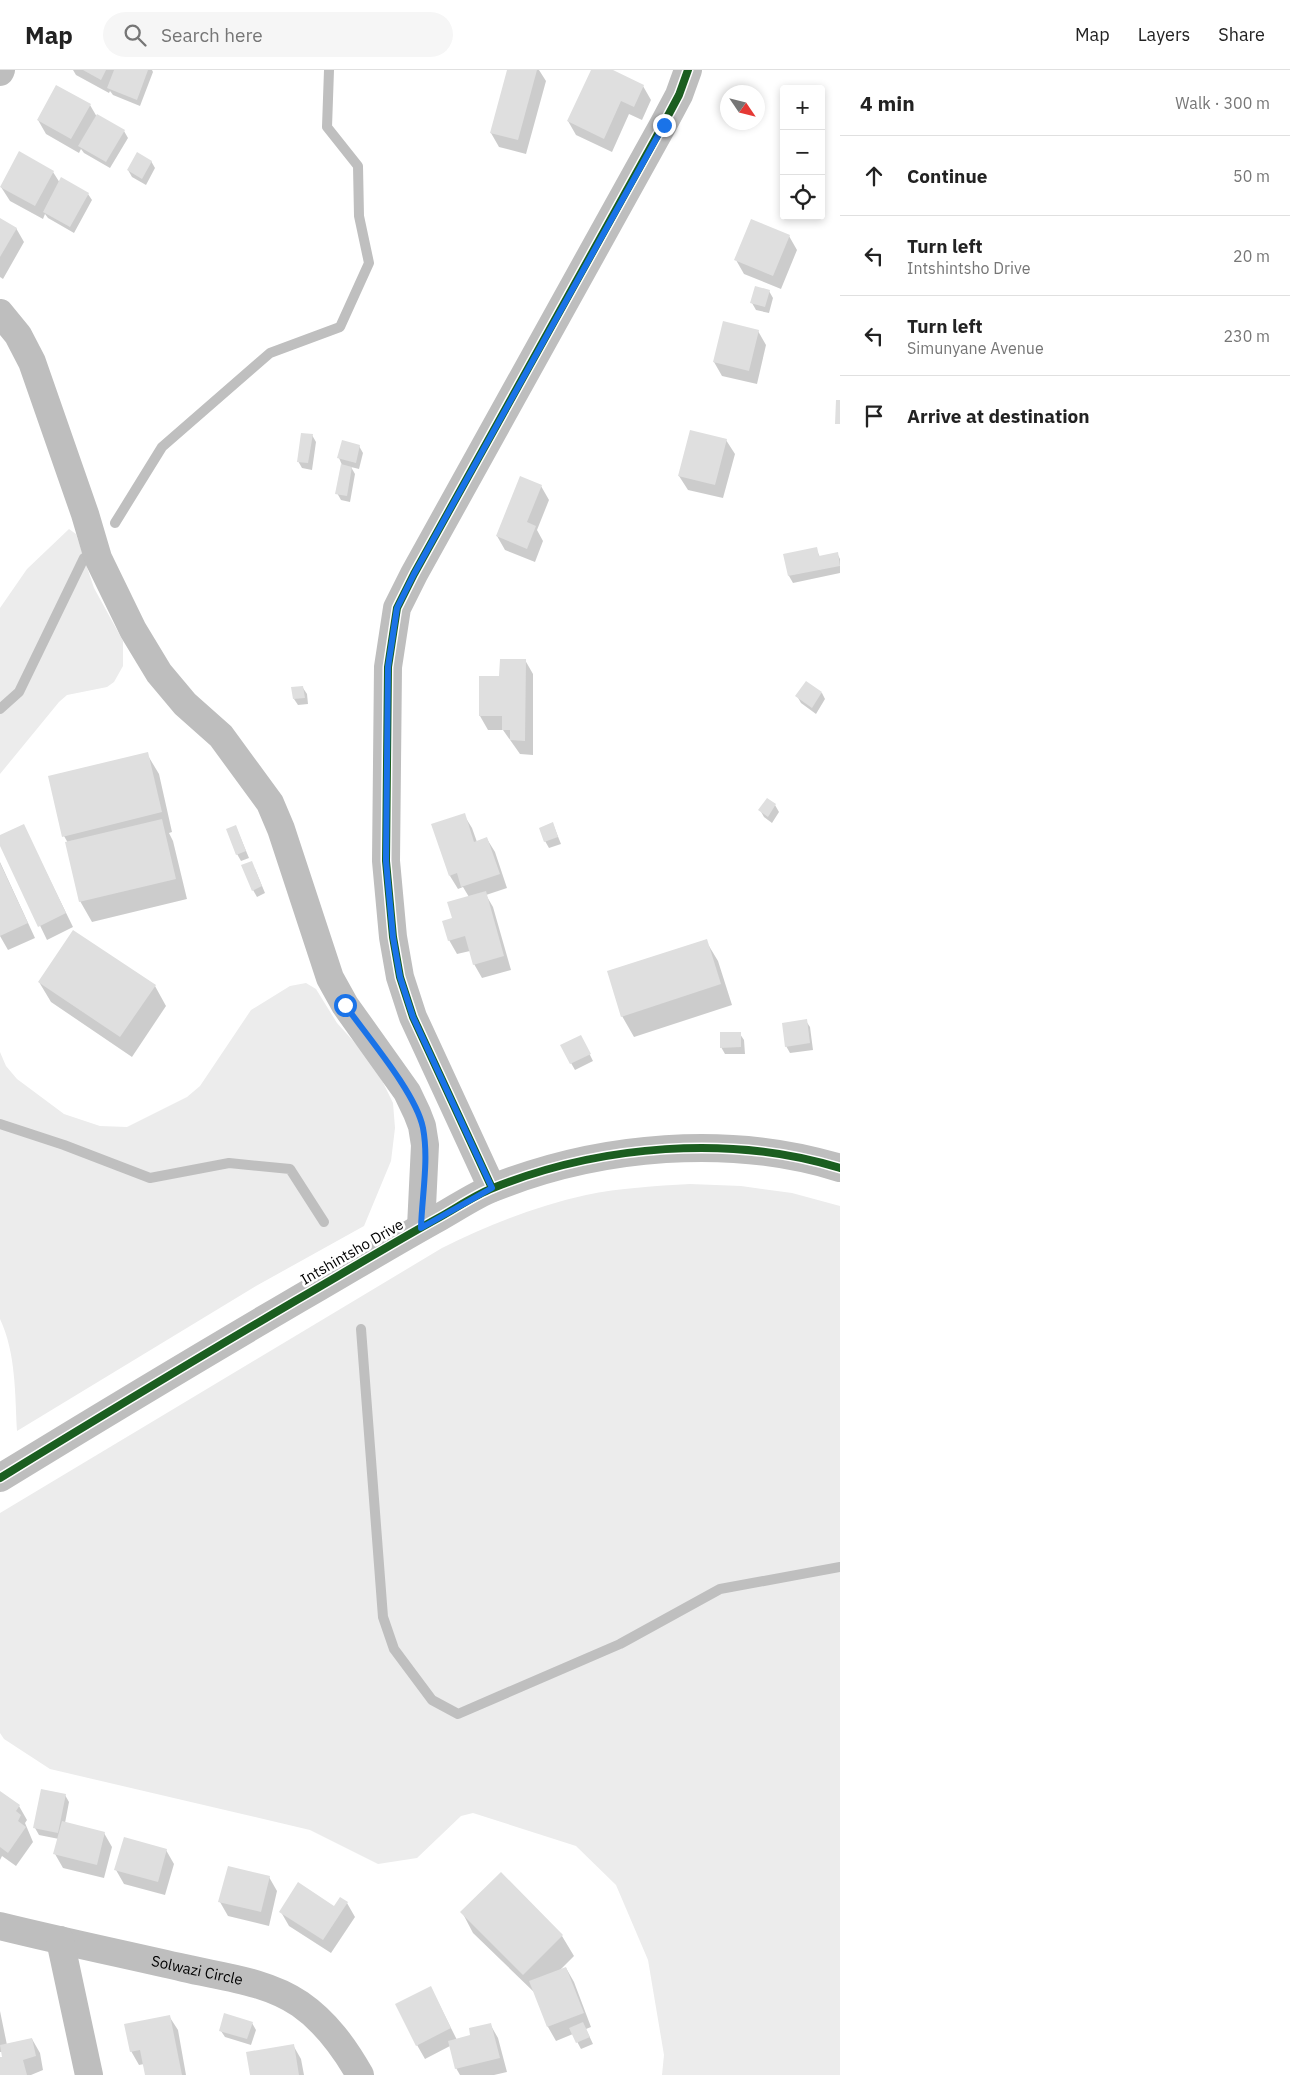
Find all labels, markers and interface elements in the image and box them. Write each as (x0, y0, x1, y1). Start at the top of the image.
search box (103, 12, 453, 57)
text: Map (25, 19, 73, 51)
icon: search (121, 21, 149, 49)
text: Search here (161, 23, 263, 47)
text: Map (1075, 23, 1110, 46)
text: Layers (1138, 23, 1190, 46)
text: Share (1218, 23, 1265, 46)
north arrow (720, 85, 765, 130)
map controls (780, 85, 825, 220)
button: + (780, 85, 825, 130)
text: 4 min (860, 89, 915, 117)
text: Walk · 300 m (1175, 93, 1270, 113)
route end (653, 114, 676, 137)
button: − (780, 130, 825, 175)
icon: ahead (860, 162, 888, 190)
text: Continue (907, 164, 987, 188)
text: 50 m (1233, 166, 1270, 186)
button: locate (780, 175, 825, 220)
text: Turn left (907, 234, 983, 258)
icon: left (860, 242, 888, 270)
text: 20 m (1233, 246, 1270, 266)
text: Intshintsho Drive (907, 258, 1030, 278)
text: Turn left (907, 314, 983, 338)
icon: left (860, 322, 888, 350)
text: 230 m (1223, 326, 1270, 346)
text: Simunyane Avenue (907, 338, 1044, 358)
icon: arrive (860, 402, 888, 430)
text: Arrive at destination (907, 404, 1090, 428)
route start (334, 994, 357, 1017)
street label: Intshintsho Drive (297, 1214, 407, 1289)
street label: Solwazi Circle (150, 1951, 245, 1989)

